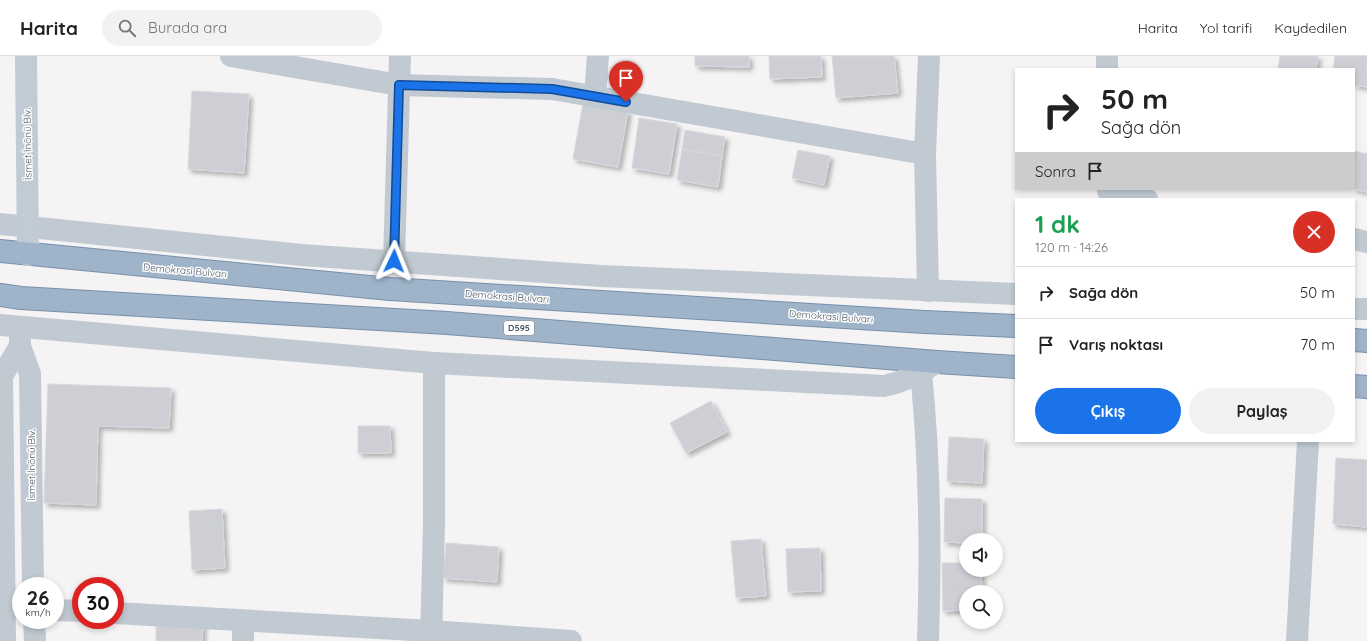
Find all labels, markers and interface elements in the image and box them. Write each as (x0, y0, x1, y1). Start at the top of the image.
search box (102, 10, 382, 46)
text: Harita (20, 16, 78, 40)
icon: search (116, 17, 138, 39)
text: Burada ara (148, 18, 227, 37)
text: Harita (1138, 19, 1178, 37)
text: Yol tarifi (1200, 19, 1252, 37)
text: Kaydedilen (1274, 19, 1347, 37)
pin (609, 61, 643, 102)
icon: arrive (615, 67, 637, 89)
text: 50 m (1101, 81, 1168, 116)
icon: right (1035, 84, 1087, 136)
street label: İsmet İnönü Blv. (20, 108, 35, 180)
text: Sağa dön (1101, 116, 1181, 139)
icon: arrive (1084, 160, 1106, 182)
text: Sonra (1035, 162, 1076, 181)
text: 1 dk (1035, 209, 1080, 239)
button: close (1293, 211, 1335, 253)
text: 120 m · 14:26 (1035, 239, 1108, 255)
position arrow (373, 240, 415, 282)
street label: Demokrasi Bulvarı (142, 260, 228, 281)
icon: right (1035, 282, 1057, 304)
text: Sağa dön (1069, 283, 1138, 302)
text: 50 m (1300, 283, 1335, 302)
street label: Demokrasi Bulvarı (464, 287, 549, 306)
street label: Demokrasi Bulvarı (788, 307, 873, 326)
road number: D595 (504, 321, 534, 335)
icon: arrive (1035, 334, 1057, 356)
text: Varış noktası (1069, 335, 1163, 354)
text: 70 m (1301, 335, 1335, 354)
button: Çıkış (1035, 388, 1181, 434)
button: Paylaş (1189, 388, 1335, 434)
street label: İsmet İnönü Blv. (25, 429, 38, 501)
map controls (959, 533, 1003, 629)
button: sound (959, 533, 1003, 577)
speed limit sign: 30 (72, 577, 124, 629)
text: 26 (27, 585, 49, 610)
button: search (959, 585, 1003, 629)
text: km/h (25, 606, 51, 619)

